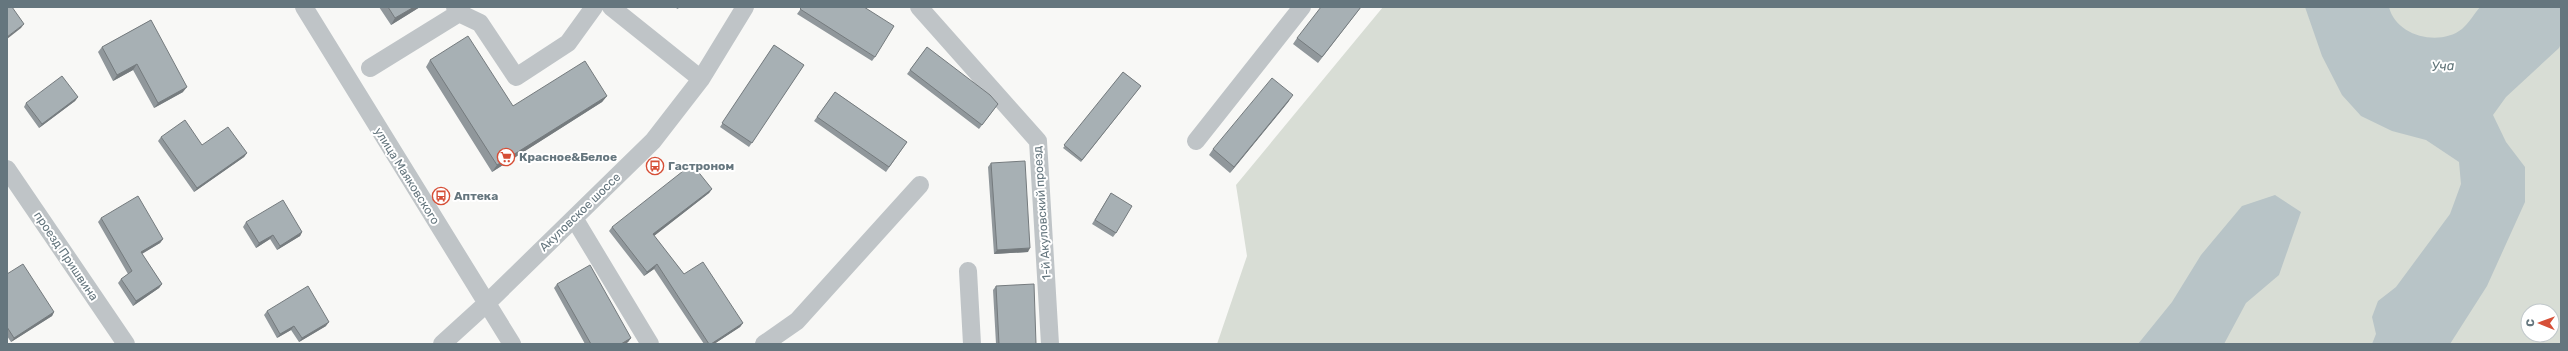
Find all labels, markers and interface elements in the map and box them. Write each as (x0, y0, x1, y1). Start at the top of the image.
water label: Уча (2431, 58, 2455, 74)
street label: улица Маяковского (372, 125, 443, 227)
street label: 1-й Акуловский проезд (1030, 146, 1054, 280)
supermarket icon: Красное&Белое (496, 147, 516, 167)
place label: Красное&Белое (519, 150, 617, 164)
bus stop icon: Гастроном (645, 156, 665, 176)
place label: Гастроном (668, 159, 734, 173)
street label: Акуловское шоссе (537, 170, 624, 254)
bus stop icon: Аптека (431, 186, 451, 206)
place label: Аптека (454, 189, 498, 203)
street label: проезд Пришвина (31, 209, 101, 303)
north arrow (2520, 303, 2560, 343)
text: С (2524, 319, 2537, 327)

